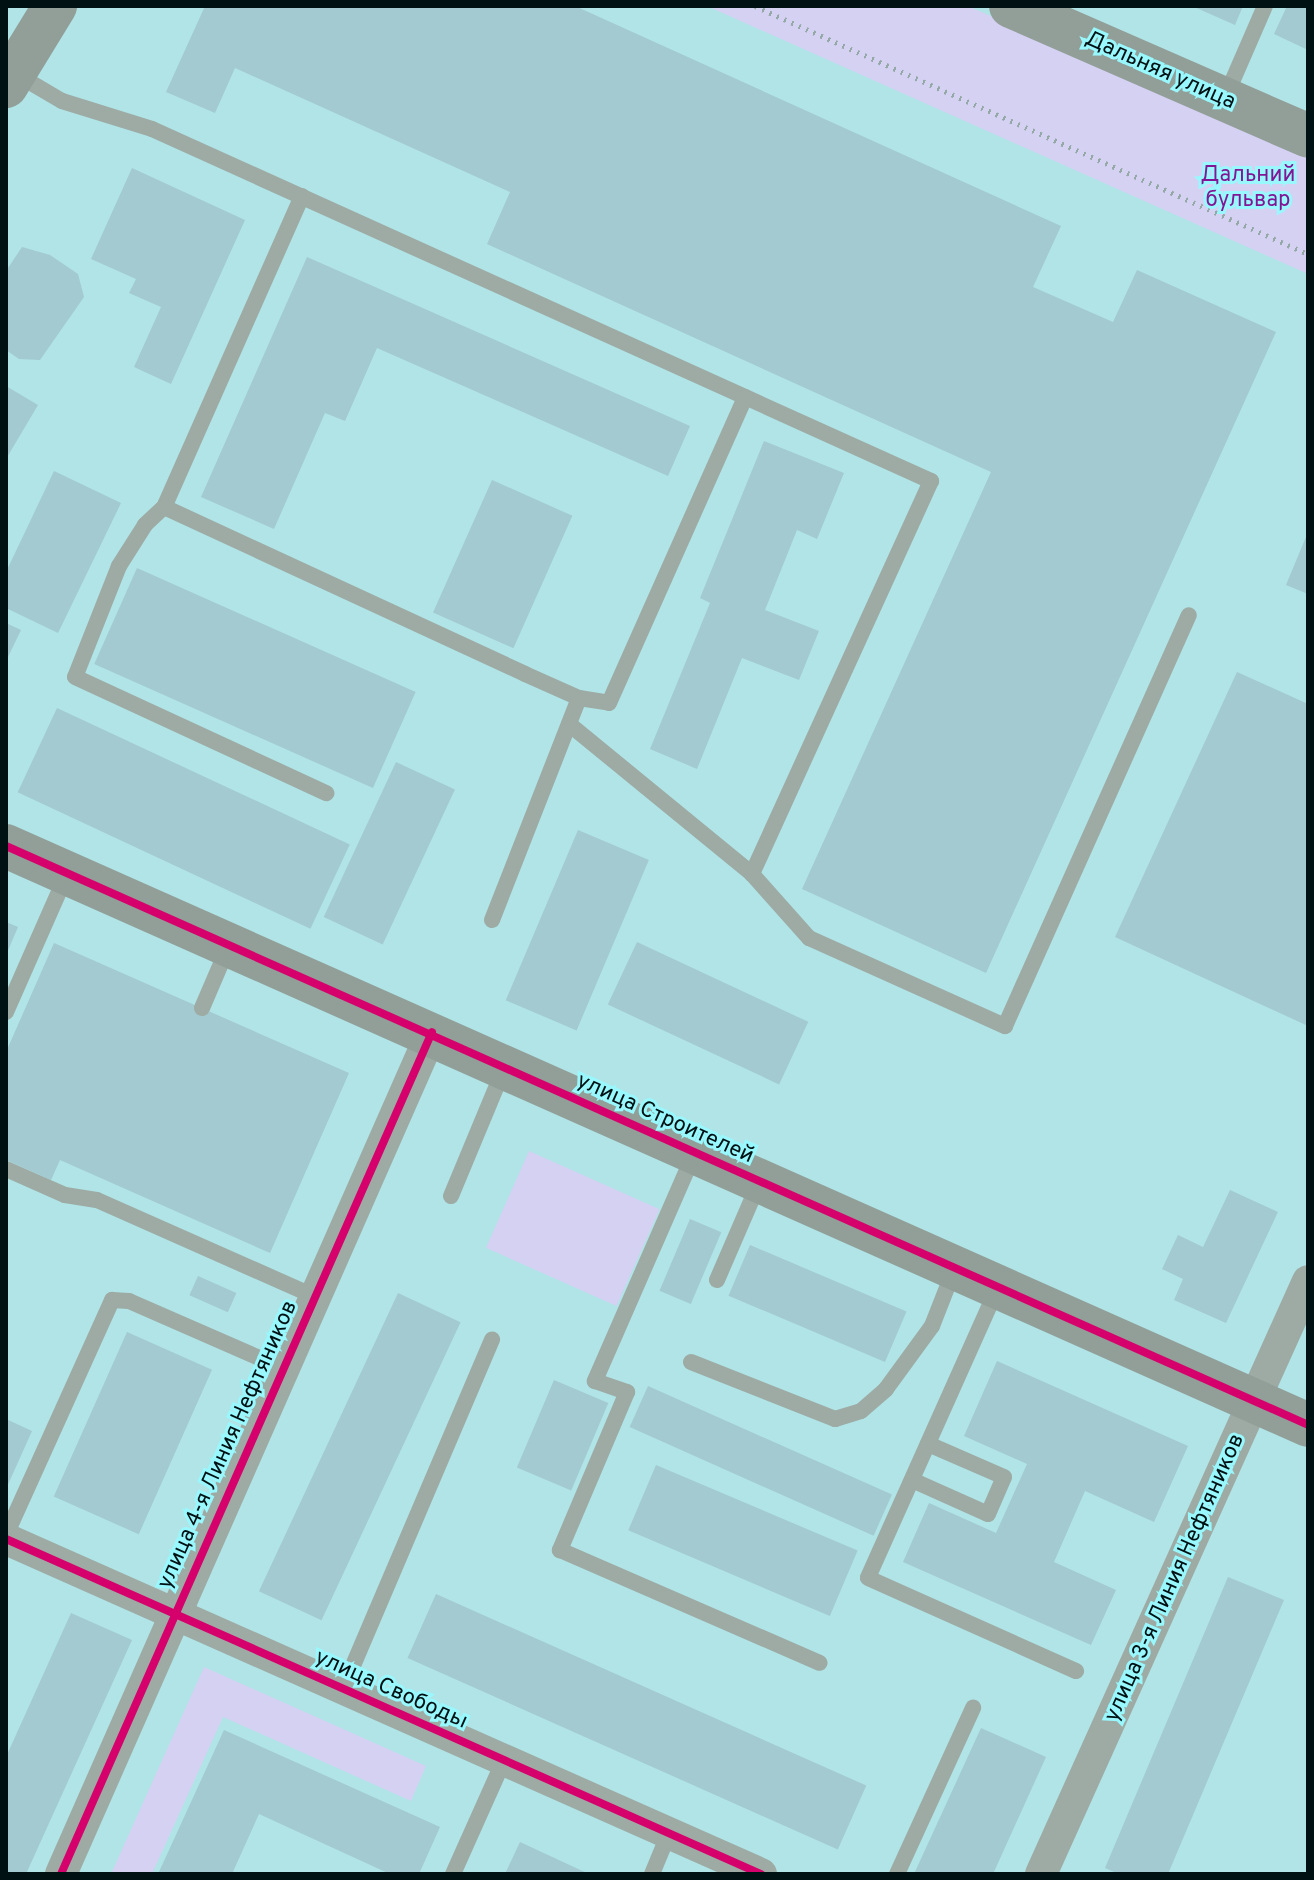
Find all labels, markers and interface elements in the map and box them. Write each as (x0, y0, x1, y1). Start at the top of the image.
street label: Дальняя улица (1081, 26, 1239, 116)
park label: Дальний бульвар (1201, 162, 1295, 214)
street label: улица Строителей (572, 1068, 758, 1170)
street label: улица 4-я Линия Нефтяников (152, 1297, 304, 1593)
street label: улица 3-я Линия Нефтяников (1099, 1430, 1251, 1726)
street label: улица Свободы (311, 1645, 471, 1735)

